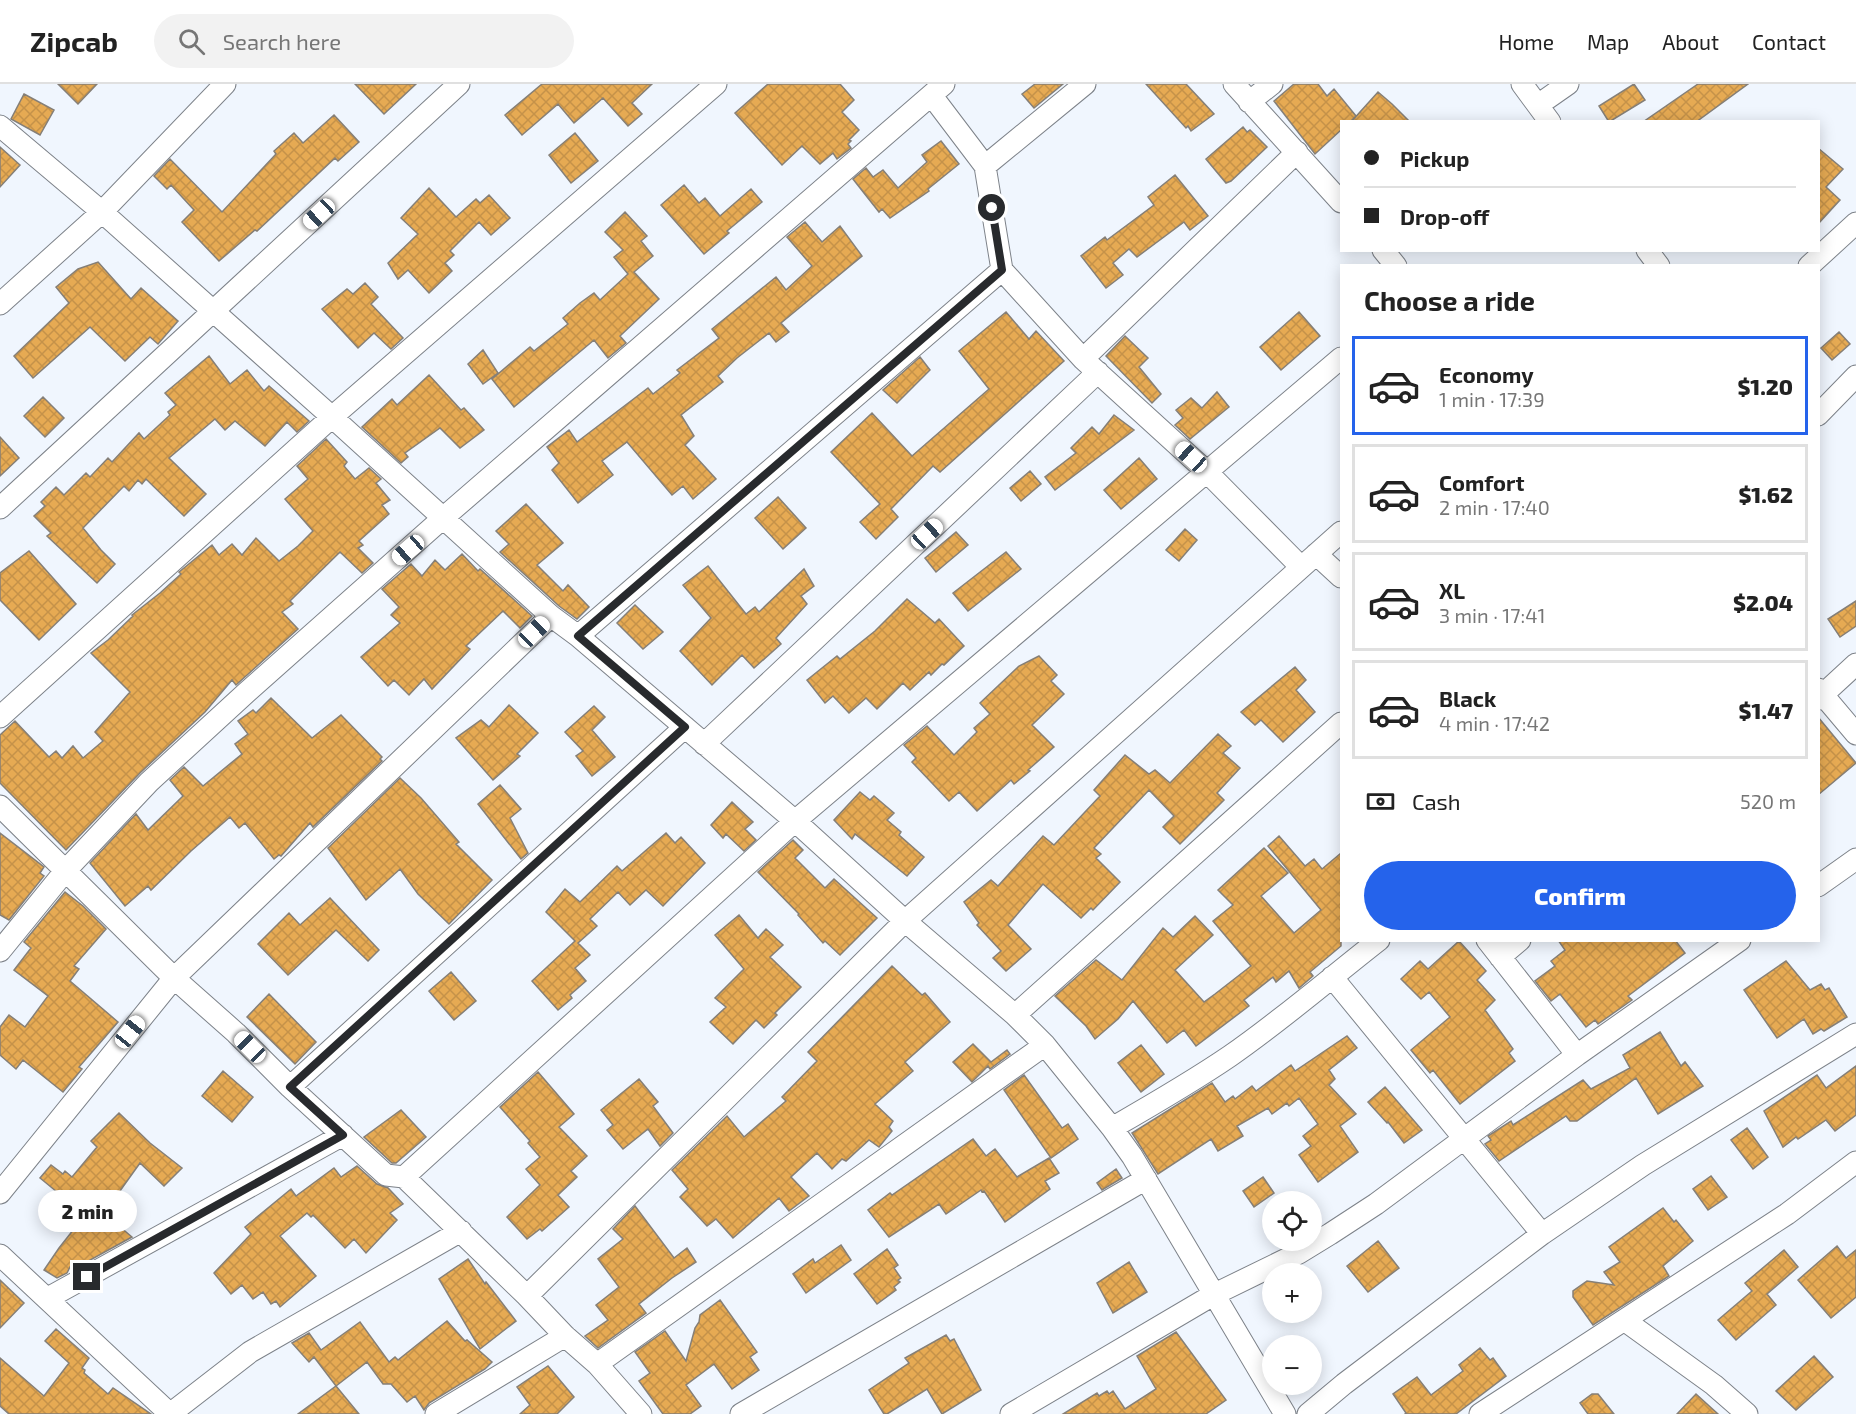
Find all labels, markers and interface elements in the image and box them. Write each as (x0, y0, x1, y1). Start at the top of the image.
search box (154, 14, 574, 68)
text: Zipcab (30, 24, 118, 58)
icon: search (175, 25, 208, 58)
text: Search here (223, 28, 341, 54)
text: Home (1498, 29, 1554, 54)
text: Map (1587, 29, 1629, 54)
text: About (1662, 29, 1719, 54)
text: Contact (1752, 29, 1826, 54)
text: Pickup (1400, 145, 1469, 171)
route start (978, 194, 1005, 221)
car (300, 195, 338, 233)
text: Drop-off (1400, 203, 1489, 229)
text: Choose a ride (1364, 284, 1535, 316)
icon: car (1367, 359, 1421, 413)
text: Economy (1439, 361, 1534, 387)
text: $1.20 (1737, 373, 1793, 399)
text: 1 min · 17:39 (1439, 387, 1545, 411)
car (1172, 438, 1210, 476)
icon: car (1367, 467, 1421, 521)
text: Comfort (1439, 469, 1524, 495)
text: $1.62 (1738, 481, 1793, 507)
text: 2 min · 17:40 (1439, 495, 1550, 519)
car (908, 515, 946, 553)
car (389, 531, 427, 569)
icon: car (1367, 575, 1421, 629)
text: XL (1439, 577, 1465, 603)
text: $2.04 (1733, 589, 1793, 615)
text: 3 min · 17:41 (1439, 603, 1546, 627)
car (515, 613, 553, 651)
icon: car (1367, 683, 1421, 737)
text: Black (1439, 685, 1496, 711)
text: $1.47 (1739, 697, 1793, 723)
text: 4 min · 17:42 (1439, 711, 1550, 735)
icon: cash (1364, 785, 1397, 818)
text: Cash (1412, 788, 1461, 814)
text: 520 m (1740, 789, 1796, 813)
button: Confirm (1364, 861, 1796, 930)
car (112, 1012, 148, 1052)
car (231, 1028, 269, 1066)
callout: 2 min (38, 1190, 136, 1232)
map controls (1262, 1191, 1322, 1395)
button: locate (1262, 1191, 1322, 1251)
text: 2 min (62, 1199, 113, 1223)
route end (73, 1263, 100, 1290)
button: + (1262, 1263, 1322, 1323)
button: − (1262, 1335, 1322, 1395)

